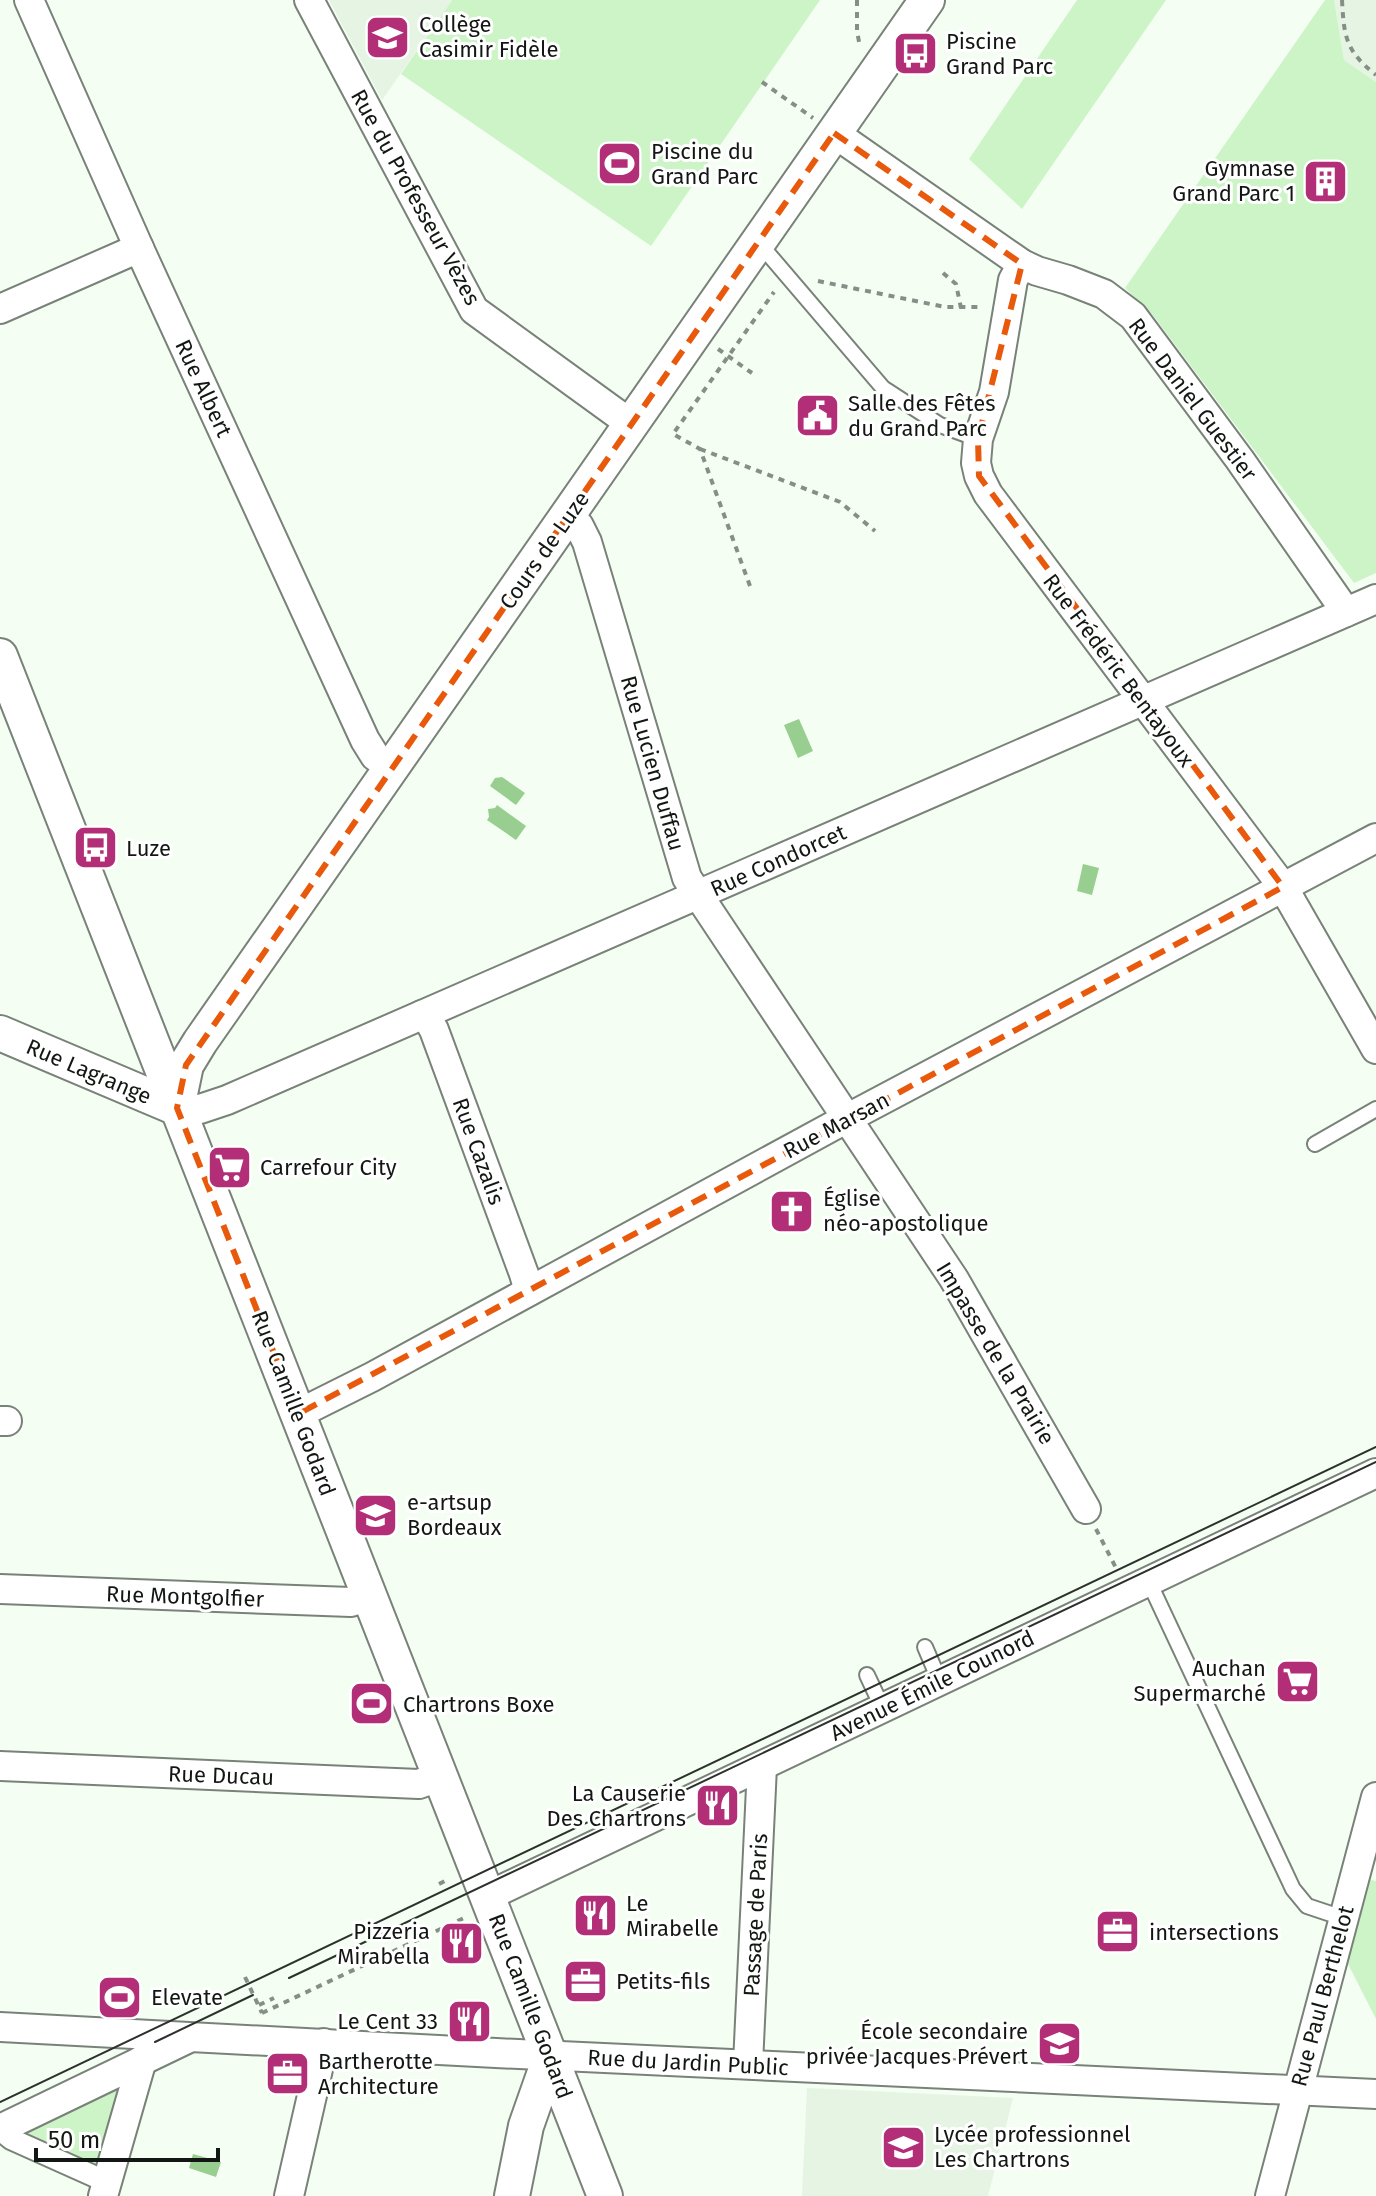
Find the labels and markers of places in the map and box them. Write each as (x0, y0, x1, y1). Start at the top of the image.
place label: Collège Casimir Fidèle (419, 11, 558, 63)
school or university icon: Collège Casimir Fidèle (364, 13, 412, 61)
place label: Piscine Grand Parc (946, 28, 1053, 80)
bus stop icon: Piscine Grand Parc (891, 30, 939, 78)
place label: Piscine du Grand Parc (651, 138, 758, 190)
sports icon: Piscine du Grand Parc (596, 140, 644, 188)
place label: Gymnase Grand Parc 1 (1172, 155, 1295, 207)
building icon: Gymnase Grand Parc 1 (1302, 157, 1350, 205)
place label: Salle des Fêtes du Grand Parc (848, 390, 996, 442)
public building icon: Salle des Fêtes du Grand Parc (793, 392, 841, 440)
bus stop icon: Luze (71, 824, 119, 872)
place label: Luze (126, 835, 171, 862)
supermarket icon: Carrefour City (205, 1143, 253, 1191)
place label: Carrefour City (260, 1154, 397, 1181)
place label: Église néo-apostolique (823, 1185, 989, 1237)
church icon: Église néo-apostolique (768, 1187, 816, 1235)
place label: e-artsup Bordeaux (407, 1489, 502, 1541)
school or university icon: e-artsup Bordeaux (352, 1491, 400, 1539)
place label: Auchan Supermarché (1134, 1655, 1266, 1707)
supermarket icon: Auchan Supermarché (1273, 1657, 1321, 1705)
sports icon: Chartrons Boxe (348, 1680, 396, 1728)
place label: Chartrons Boxe (403, 1691, 555, 1718)
place label: La Causerie Des Chartrons (546, 1780, 686, 1832)
restaurant icon: La Causerie Des Chartrons (693, 1782, 741, 1830)
place label: Le Mirabelle (626, 1890, 719, 1942)
restaurant icon: Le Mirabelle (571, 1892, 619, 1940)
office icon: intersections (1094, 1908, 1142, 1956)
place label: Pizzeria Mirabella (337, 1918, 430, 1970)
place label: intersections (1149, 1919, 1279, 1946)
restaurant icon: Pizzeria Mirabella (437, 1920, 485, 1968)
office icon: Petits-fils (561, 1957, 609, 2005)
place label: Petits-fils (616, 1968, 710, 1995)
sports icon: Elevate (96, 1973, 144, 2021)
place label: Elevate (151, 1984, 223, 2011)
restaurant icon: Le Cent 33 (445, 1997, 493, 2045)
place label: Le Cent 33 (337, 2008, 438, 2035)
place label: École secondaire privée Jacques Prévert (806, 2018, 1028, 2070)
school or university icon: École secondaire privée Jacques Prévert (1035, 2020, 1083, 2068)
place label: Bartherotte Architecture (318, 2048, 439, 2100)
office icon: Bartherotte Architecture (263, 2050, 311, 2098)
place label: Lycée professionnel Les Chartrons (934, 2121, 1131, 2173)
school or university icon: Lycée professionnel Les Chartrons (879, 2123, 927, 2171)

